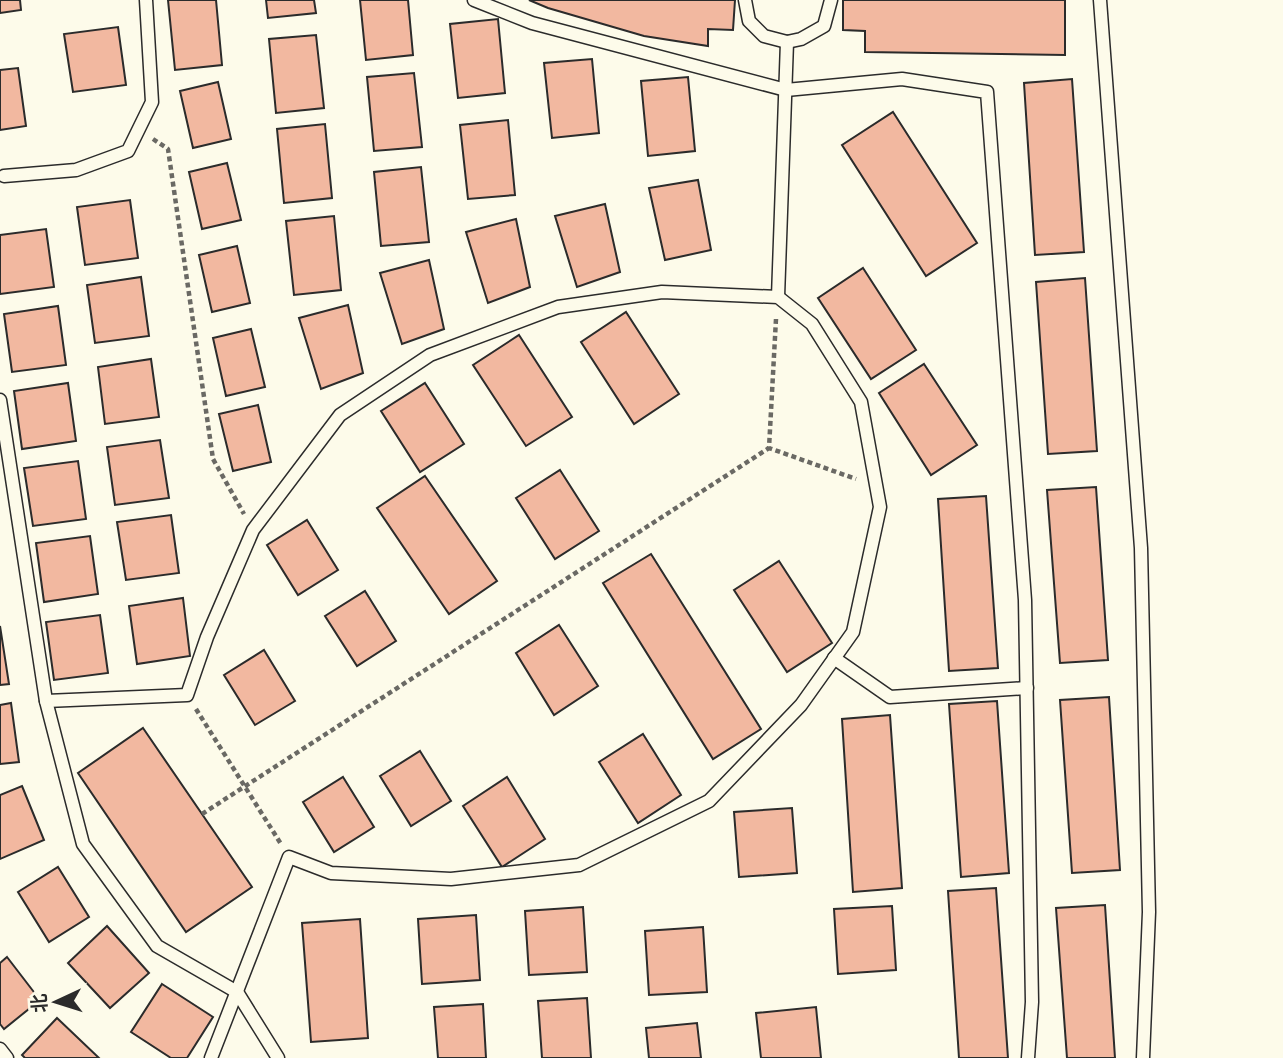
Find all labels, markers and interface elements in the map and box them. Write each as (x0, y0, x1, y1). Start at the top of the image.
north arrow (21, 967, 91, 1037)
text: 北 (25, 993, 53, 1014)

